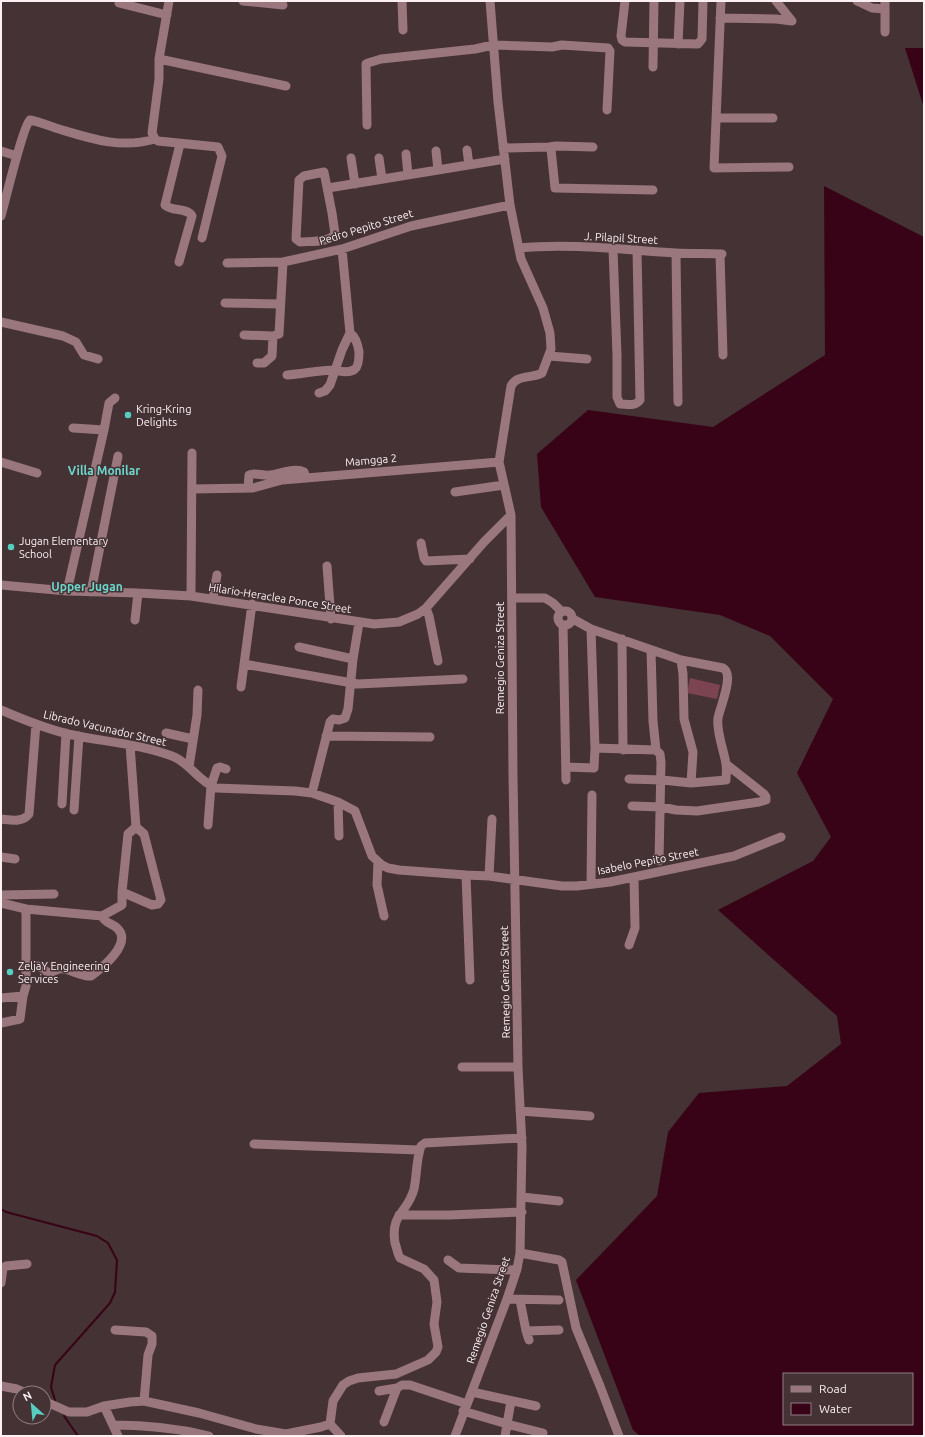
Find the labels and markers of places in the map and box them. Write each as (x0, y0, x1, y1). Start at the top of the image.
place label: Kring-Kring Delights (136, 403, 191, 428)
marker: Kring-Kring Delights (123, 410, 133, 420)
place label: Jugan Elementary School (19, 535, 109, 560)
marker: Jugan Elementary School (6, 542, 16, 552)
place label: ZeljaY Engineering Services (18, 960, 110, 985)
marker: ZeljaY Engineering Services (5, 967, 15, 977)

